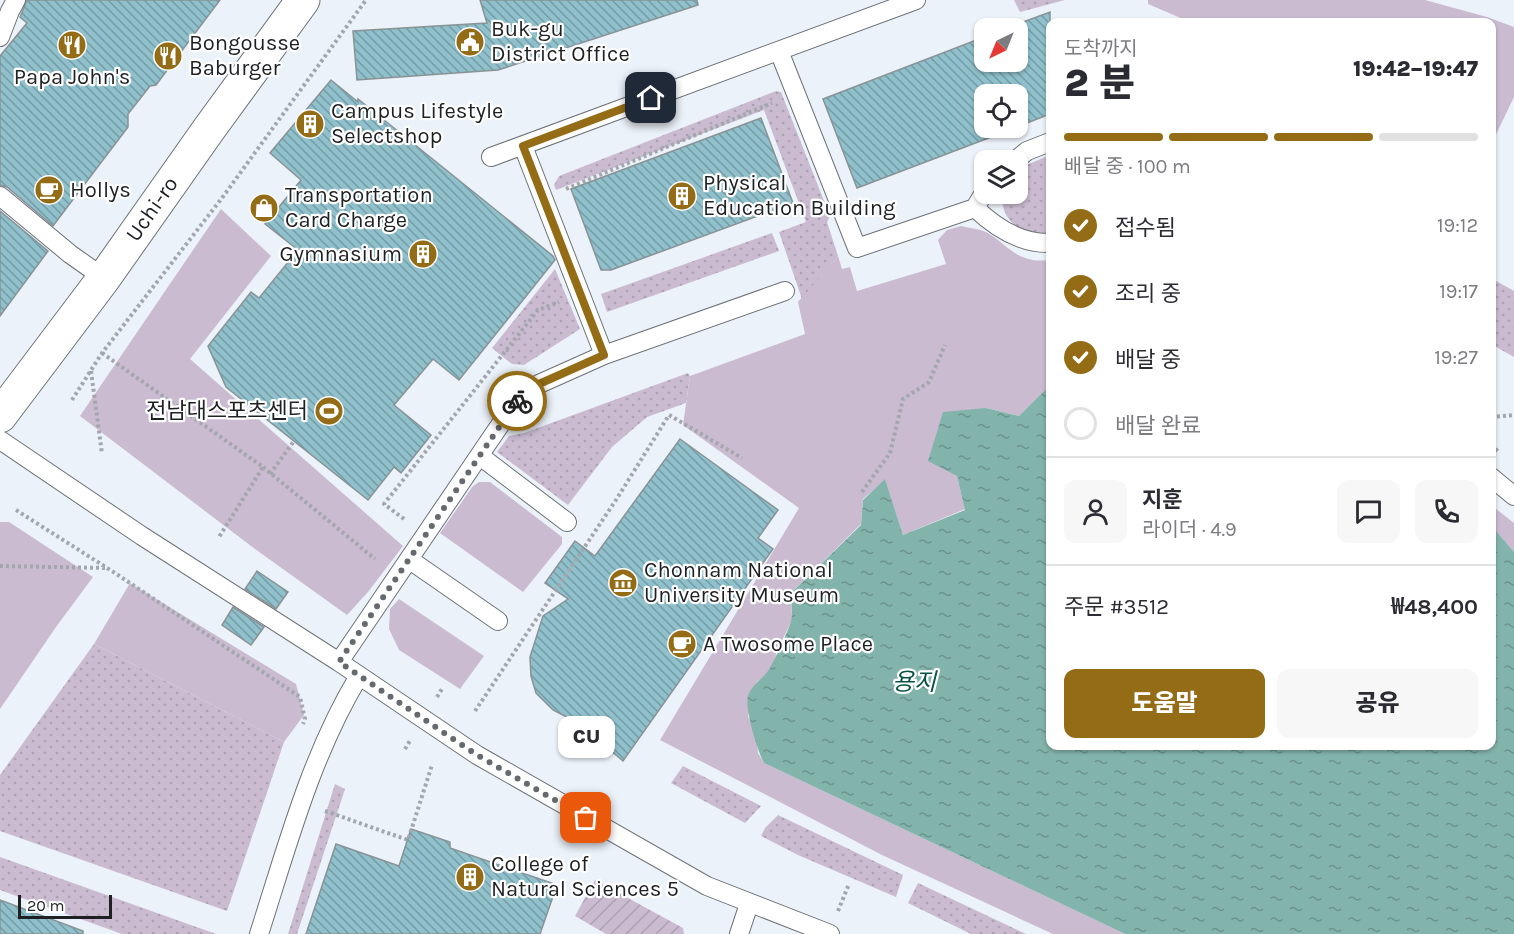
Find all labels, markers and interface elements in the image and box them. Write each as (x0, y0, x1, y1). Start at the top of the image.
place label: Buk-gu District Office (491, 16, 630, 67)
north arrow (974, 18, 1028, 72)
map controls (974, 18, 1028, 204)
public building icon: Buk-gu District Office (454, 26, 486, 58)
restaurant icon: Papa John's (56, 29, 88, 61)
place label: Bongousse Baburger (189, 30, 300, 81)
text: 도착까지 (1064, 37, 1138, 60)
restaurant icon: Bongousse Baburger (152, 40, 184, 72)
text: 19:42–19:47 (1353, 56, 1478, 82)
text: 2 분 (1064, 60, 1135, 106)
place label: Papa John's (14, 64, 130, 90)
pin (625, 72, 676, 123)
icon: home (634, 81, 667, 114)
button: locate (974, 84, 1028, 138)
place label: Campus Lifestyle Selectshop (331, 98, 503, 149)
building icon: Campus Lifestyle Selectshop (294, 108, 326, 140)
button: layers (974, 150, 1028, 204)
text: 배달 중 · 100 m (1064, 155, 1191, 178)
place label: Physical Education Building (703, 170, 896, 221)
street label: Uchi-ro (120, 172, 184, 246)
cafe icon: Hollys (33, 174, 65, 206)
place label: Hollys (70, 177, 131, 203)
building icon: Physical Education Building (666, 180, 698, 212)
place label: Transportation Card Charge (285, 182, 433, 233)
shop icon: Transportation Card Charge (248, 192, 280, 224)
icon: check (1064, 209, 1097, 242)
text: 19:12 (1437, 214, 1478, 237)
text: 접수됨 (1115, 215, 1176, 241)
building icon: Gymnasium (407, 238, 439, 270)
place label: Gymnasium (280, 241, 402, 267)
icon: check (1064, 275, 1097, 308)
text: 19:17 (1439, 280, 1478, 303)
text: 조리 중 (1115, 281, 1181, 307)
icon: check (1064, 341, 1097, 374)
text: 19:27 (1434, 346, 1478, 369)
text: 배달 중 (1115, 347, 1181, 373)
courier (487, 371, 547, 431)
icon: bike (501, 385, 534, 418)
sports icon: 전남대스포츠센터 (313, 395, 345, 427)
place label: 전남대스포츠센터 (146, 398, 308, 424)
text: 배달 완료 (1115, 413, 1201, 439)
button: person (1064, 480, 1127, 543)
button: chat (1337, 480, 1400, 543)
button: phone (1415, 480, 1478, 543)
text: 지훈 (1142, 487, 1182, 513)
text: 라이더 · 4.9 (1142, 518, 1237, 541)
place label: Chonnam National University Museum (644, 557, 839, 608)
museum icon: Chonnam National University Museum (607, 567, 639, 599)
text: 주문 #3512 (1064, 594, 1169, 620)
text: ₩48,400 (1391, 594, 1478, 620)
cafe icon: A Twosome Place (666, 628, 698, 660)
place label: A Twosome Place (703, 631, 873, 657)
water label: 용지 (892, 668, 938, 696)
button: 도움말 (1064, 669, 1265, 738)
button: 공유 (1277, 669, 1478, 738)
callout: CU (558, 716, 614, 758)
text: CU (573, 725, 600, 748)
pin (560, 792, 611, 843)
icon: bag (569, 801, 602, 834)
place label: College of Natural Sciences 5 (491, 851, 679, 902)
building icon: College of Natural Sciences 5 (454, 861, 486, 893)
scale bar (18, 892, 112, 920)
text: 20 m (27, 896, 65, 915)

